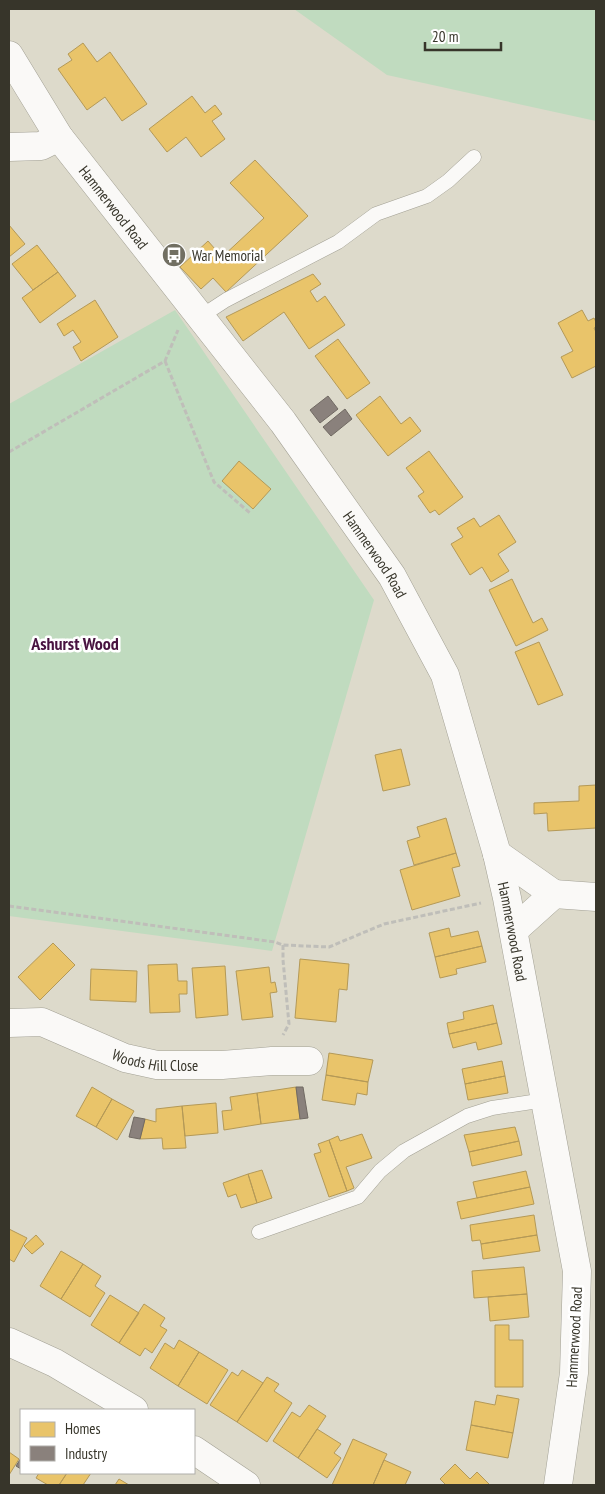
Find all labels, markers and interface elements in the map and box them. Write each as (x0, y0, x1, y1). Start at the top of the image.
scale bar (425, 20, 501, 52)
text: 20 m (432, 27, 458, 46)
street label: Hammerwood Road (75, 161, 153, 252)
bus stop icon: War Memorial (161, 242, 187, 268)
place label: War Memorial (192, 246, 264, 265)
street label: Hammerwood Road (339, 507, 411, 601)
district label: Ashurst Wood (30, 632, 119, 655)
street label: Hammerwood Road (494, 880, 532, 983)
street label: Woods Hill Close (109, 1044, 198, 1075)
street label: Hammerwood Road (562, 1286, 586, 1388)
legend (20, 1409, 195, 1474)
text: Homes (65, 1419, 101, 1438)
text: Industry (65, 1444, 107, 1463)

